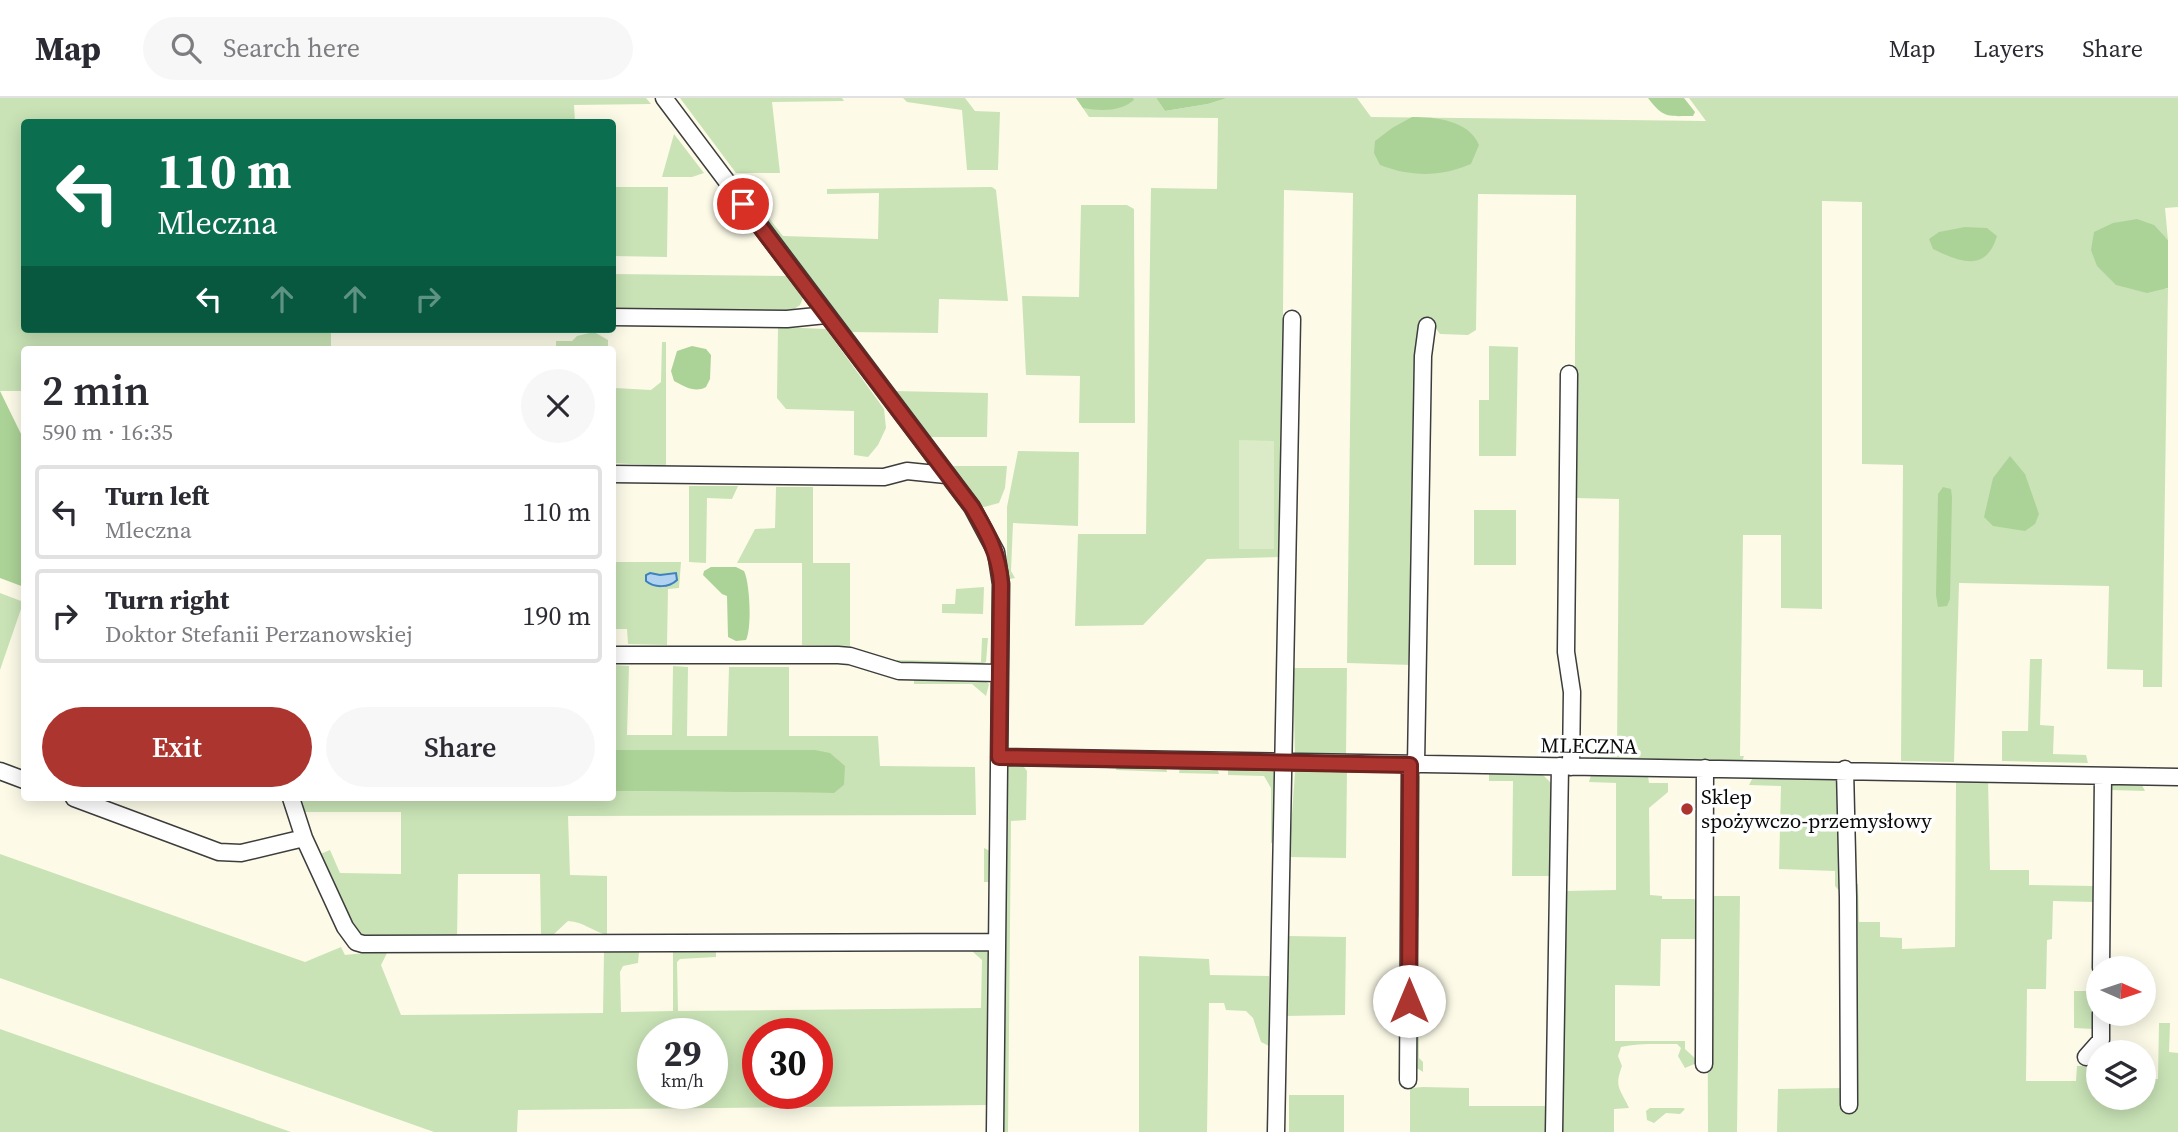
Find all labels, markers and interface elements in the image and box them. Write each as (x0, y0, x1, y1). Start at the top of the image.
search box (143, 17, 633, 80)
text: Map (35, 26, 101, 71)
icon: search (167, 29, 205, 67)
text: Search here (223, 30, 360, 66)
text: Map (1889, 32, 1936, 65)
text: Layers (1974, 32, 2044, 65)
text: Share (2082, 32, 2143, 65)
text: 110 m (157, 137, 292, 204)
icon: left (42, 147, 133, 238)
pin (713, 174, 773, 234)
icon: arrive (724, 185, 762, 223)
text: Mleczna (157, 201, 278, 245)
icon: left (190, 280, 228, 318)
icon: ahead (263, 280, 301, 318)
icon: ahead (336, 280, 374, 318)
icon: right (409, 280, 447, 318)
text: 2 min (42, 361, 150, 419)
button: close (521, 369, 595, 443)
text: 590 m · 16:35 (42, 416, 173, 448)
text: Turn left (105, 478, 209, 514)
icon: left (46, 493, 84, 531)
text: 110 m (523, 494, 591, 530)
text: Mleczna (105, 514, 192, 546)
text: Turn right (105, 582, 229, 618)
icon: right (46, 597, 84, 635)
text: 190 m (523, 598, 591, 634)
text: Doktor Stefanii Perzanowskiej (105, 618, 413, 650)
button: Exit (42, 707, 312, 787)
button: Share (326, 707, 595, 787)
street label: MLECZNA (1540, 730, 1638, 761)
place label: Sklep spożywczo-przemysłowy (1701, 782, 1932, 835)
marker: Sklep spożywczo-przemysłowy (1679, 801, 1695, 817)
north arrow (2086, 956, 2156, 1026)
map controls (2086, 956, 2156, 1110)
position arrow (1372, 964, 1446, 1038)
speed limit sign: 30 (742, 1018, 833, 1109)
text: 29 (664, 1030, 701, 1078)
button: layers (2086, 1040, 2156, 1110)
text: km/h (661, 1068, 704, 1093)

